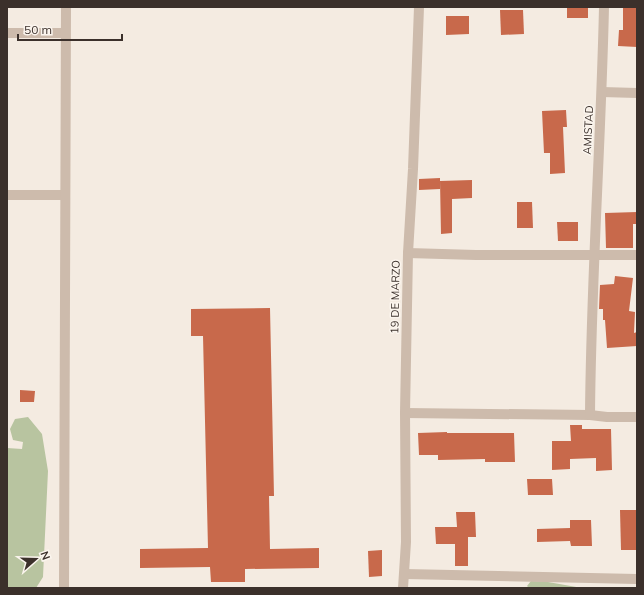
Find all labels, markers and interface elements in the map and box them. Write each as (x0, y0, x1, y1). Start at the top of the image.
scale bar (18, 16, 122, 42)
text: 50 m (24, 22, 52, 37)
street label: AMISTAD (580, 105, 596, 155)
street label: 19 DE MARZO (387, 260, 403, 334)
north arrow (16, 539, 56, 579)
text: N (37, 549, 53, 562)

